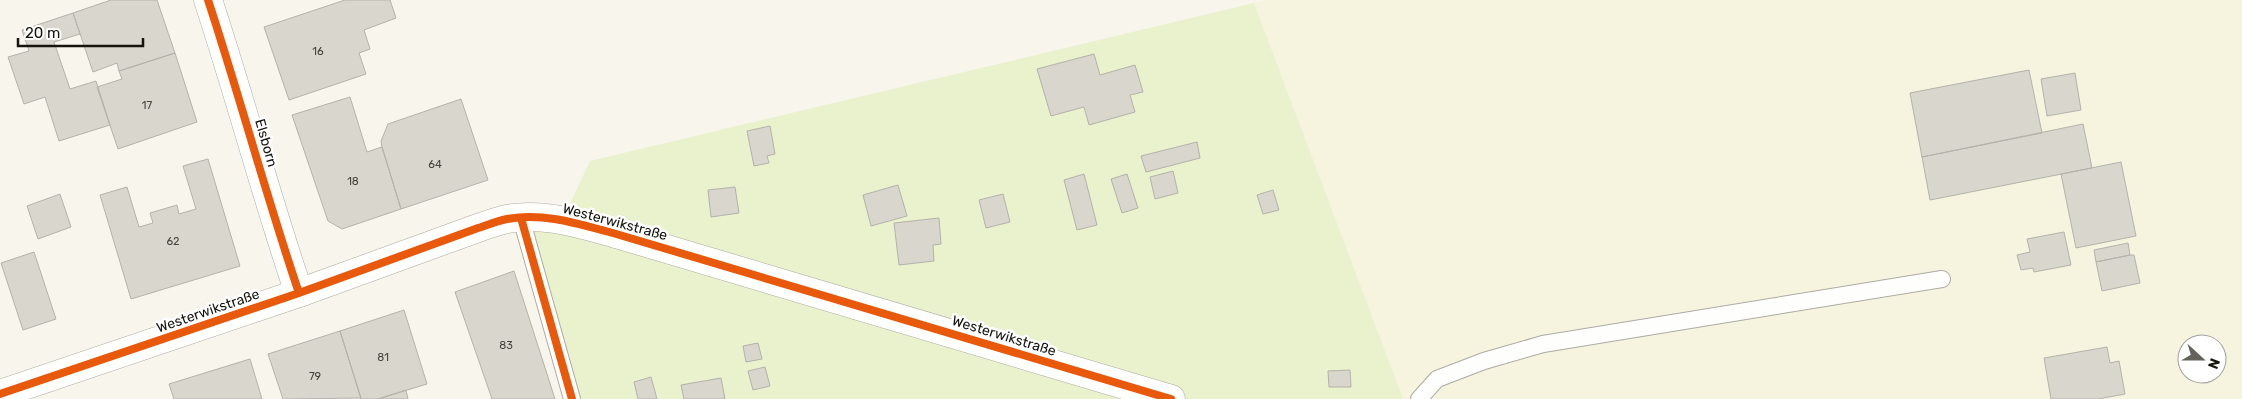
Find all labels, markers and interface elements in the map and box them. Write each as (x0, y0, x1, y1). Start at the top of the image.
scale bar (18, 15, 142, 47)
text: 20 m (25, 24, 60, 42)
house number: 16 (312, 45, 324, 58)
house number: 17 (142, 99, 153, 112)
street label: Elsborn (251, 117, 281, 169)
house number: 64 (428, 158, 442, 171)
house number: 18 (347, 175, 359, 188)
street label: Westerwikstraße (561, 200, 669, 244)
house number: 62 (166, 235, 180, 248)
street label: Westerwikstraße (154, 285, 262, 337)
street label: Westerwikstraße (950, 312, 1058, 360)
north arrow (2177, 334, 2227, 384)
house number: 83 (499, 339, 513, 352)
house number: 81 (377, 351, 389, 364)
text: N (2204, 356, 2223, 371)
house number: 79 (309, 370, 321, 383)

